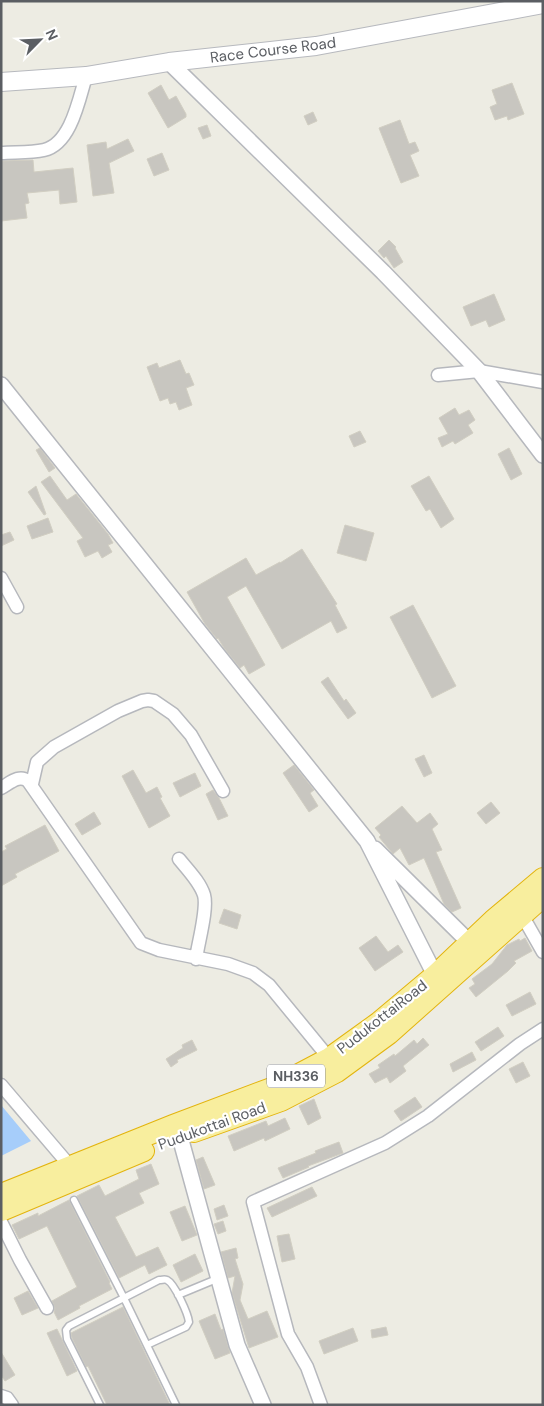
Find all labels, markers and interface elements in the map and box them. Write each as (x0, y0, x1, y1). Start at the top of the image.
north arrow (15, 15, 65, 65)
text: N (42, 26, 62, 43)
street label: Race Course Road (209, 32, 337, 68)
street label: PudukottaiRoad (333, 975, 431, 1059)
road number: NH336 (267, 1064, 325, 1088)
street label: Pudukottai Road (155, 1097, 269, 1155)

